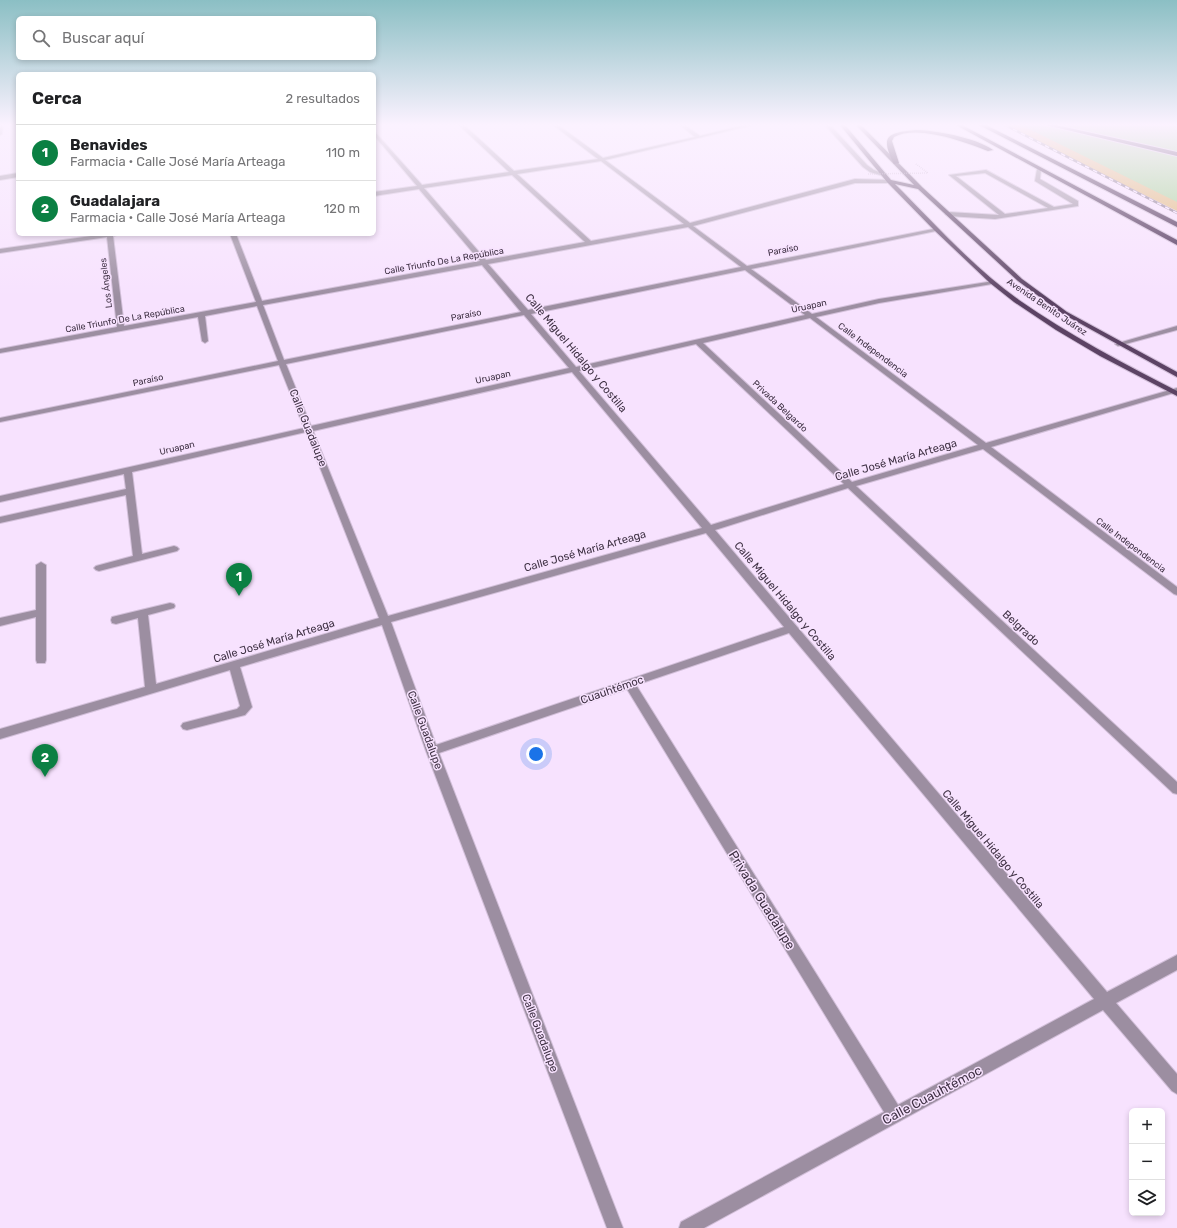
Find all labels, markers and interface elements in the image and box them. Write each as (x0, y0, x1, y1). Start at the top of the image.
search box (16, 16, 376, 60)
icon: search (30, 27, 52, 49)
text: Buscar aquí (62, 29, 144, 47)
text: Cerca (32, 88, 82, 108)
text: 2 resultados (285, 91, 360, 106)
text: Benavides (70, 136, 148, 154)
text: 1 (42, 145, 48, 160)
text: 110 m (326, 145, 360, 160)
text: Farmacia · Calle José María Arteaga (70, 154, 285, 169)
text: Guadalajara (70, 192, 160, 210)
text: 2 (41, 201, 49, 216)
text: 120 m (324, 201, 360, 216)
text: Farmacia · Calle José María Arteaga (70, 210, 285, 225)
street label: Paraíso (767, 242, 799, 258)
street label: Calle Triunfo De La República (384, 246, 504, 276)
street label: Los Ángeles (97, 257, 114, 309)
street label: Avenida Benito Juárez (1005, 276, 1089, 338)
street label: Calle Miguel Hidalgo y Costilla (523, 291, 629, 415)
street label: Uruapan (790, 297, 828, 315)
street label: Calle Triunfo De La República (65, 304, 185, 334)
street label: Paraíso (450, 307, 482, 323)
street label: Calle Independencia (836, 321, 910, 379)
street label: Uruapan (474, 368, 512, 386)
street label: Paraíso (132, 372, 164, 388)
street label: Privada Belgardo (751, 378, 809, 434)
street label: Calle Guadalupe (287, 387, 329, 469)
street label: Calle José María Arteaga (834, 436, 958, 484)
street label: Uruapan (158, 439, 196, 457)
street label: Calle Independencia (1094, 516, 1168, 574)
street label: Calle José María Arteaga (523, 527, 647, 575)
street label: Calle Miguel Hidalgo y Costilla (732, 539, 838, 663)
pin: 1 (226, 563, 252, 596)
street label: Belgrado (1000, 608, 1042, 648)
street label: Calle José María Arteaga (212, 616, 336, 666)
street label: Cuauhtémoc (579, 673, 645, 707)
street label: Calle Guadalupe (405, 689, 445, 771)
pin: 2 (32, 744, 58, 777)
your location (526, 744, 546, 764)
street label: Calle Miguel Hidalgo y Costilla (940, 787, 1046, 911)
street label: Privada Guadalupe (726, 848, 798, 952)
street label: Calle Guadalupe (519, 992, 561, 1074)
street label: Calle Cuauhtémoc (880, 1062, 984, 1128)
map controls (1129, 1108, 1165, 1216)
button: + (1129, 1108, 1165, 1144)
button: − (1129, 1144, 1165, 1180)
button: layers (1129, 1180, 1165, 1216)

